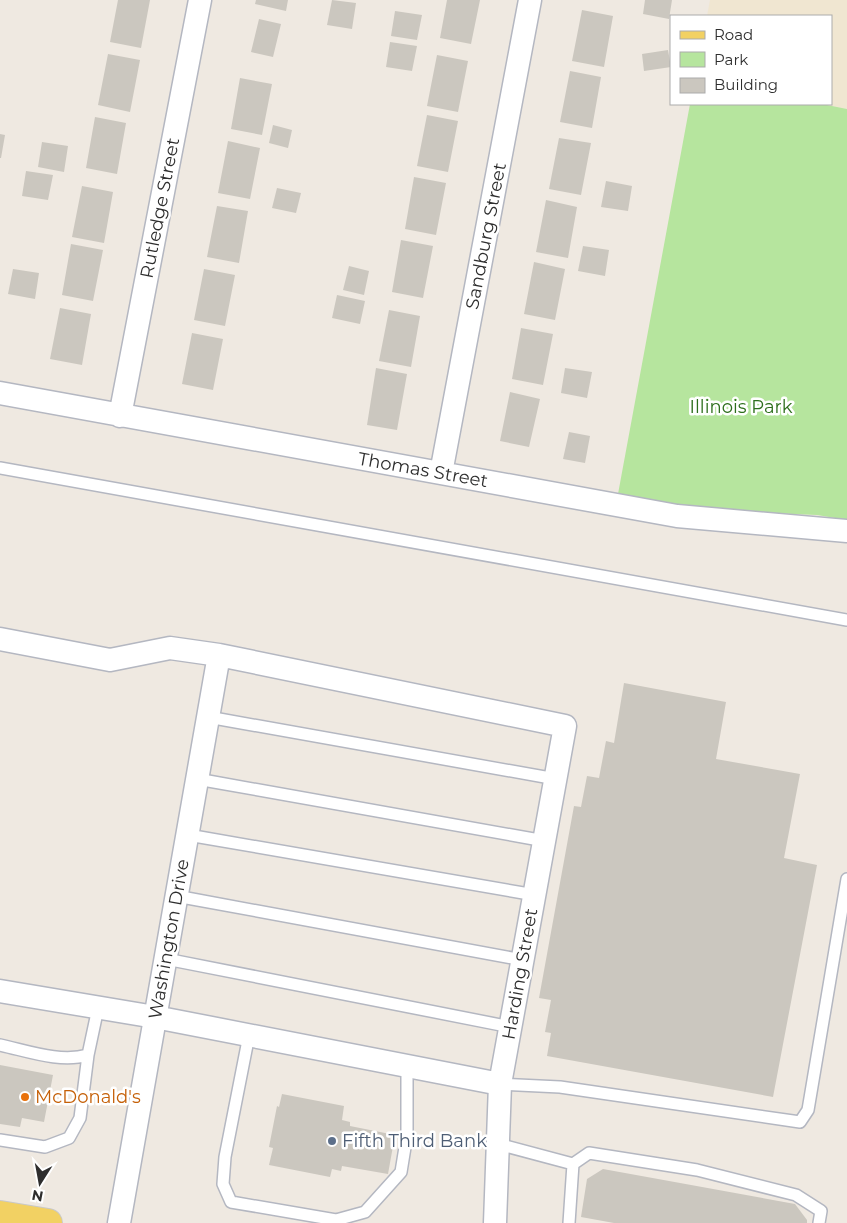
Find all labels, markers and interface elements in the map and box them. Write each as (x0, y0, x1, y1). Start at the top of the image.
legend (670, 15, 832, 105)
text: Road (714, 25, 753, 44)
text: Park (714, 50, 748, 69)
text: Building (714, 75, 778, 94)
street label: Rutledge Street (136, 136, 184, 280)
street label: Sandburg Street (461, 161, 511, 311)
park label: Illinois Park (690, 396, 793, 418)
street label: Thomas Street (356, 448, 490, 492)
street label: Washington Drive (144, 857, 194, 1021)
street label: Harding Street (498, 907, 542, 1041)
place label: McDonald's (35, 1086, 141, 1108)
marker: McDonald's (19, 1091, 31, 1103)
place label: Fifth Third Bank (342, 1130, 487, 1152)
marker: Fifth Third Bank (326, 1135, 338, 1147)
north arrow (15, 1158, 65, 1208)
text: N (30, 1186, 45, 1206)

